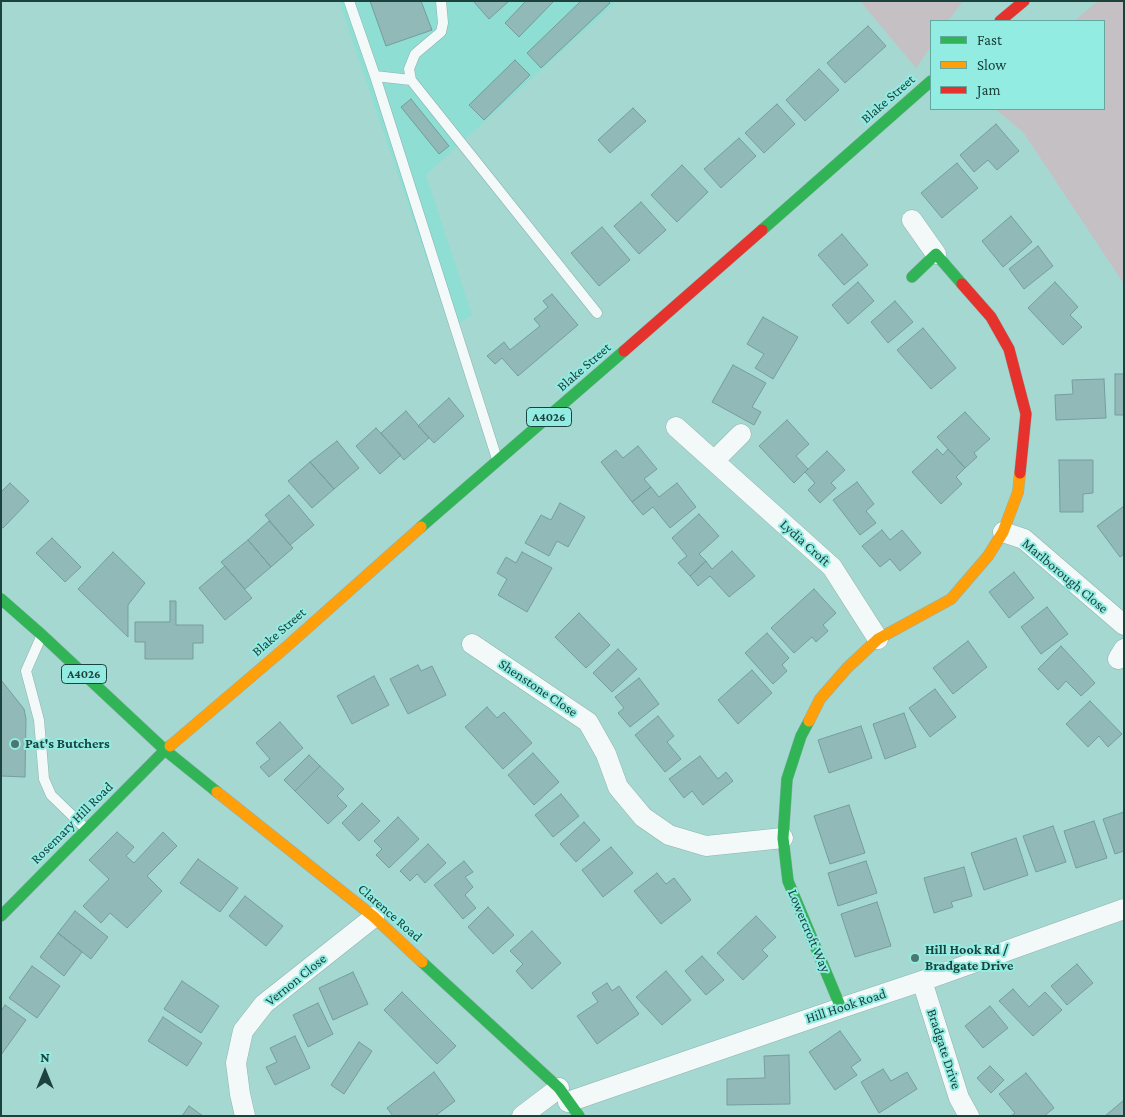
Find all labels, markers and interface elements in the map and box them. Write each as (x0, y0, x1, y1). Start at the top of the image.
legend (930, 20, 1105, 110)
text: Fast (977, 32, 1002, 48)
text: Slow (977, 57, 1006, 73)
street label: Blake Street (858, 71, 918, 127)
text: Jam (977, 82, 1000, 98)
street label: Blake Street (554, 339, 614, 395)
road number: A4026 (526, 408, 572, 427)
street label: Lydia Croft (776, 516, 834, 570)
street label: Marlborough Close (1019, 535, 1111, 617)
street label: Blake Street (249, 604, 309, 660)
street label: Shenstone Close (495, 655, 581, 721)
road number: A4026 (62, 664, 106, 684)
place label: Pat's Butchers (25, 736, 110, 752)
marker: Pat's Butchers (9, 738, 21, 750)
street label: Rosemary Hill Road (27, 778, 117, 868)
street label: Clarence Road (354, 881, 426, 945)
street label: Lowercroft Way (784, 887, 834, 975)
place label: Hill Hook Rd / Bradgate Drive (925, 942, 1013, 974)
street label: Vernon Close (262, 950, 330, 1010)
marker: Hill Hook Rd / Bradgate Drive (909, 952, 921, 964)
street label: Hill Hook Road (804, 985, 888, 1027)
street label: Bradgate Drive (923, 1007, 965, 1091)
north arrow (20, 1047, 70, 1097)
text: N (40, 1049, 50, 1065)

